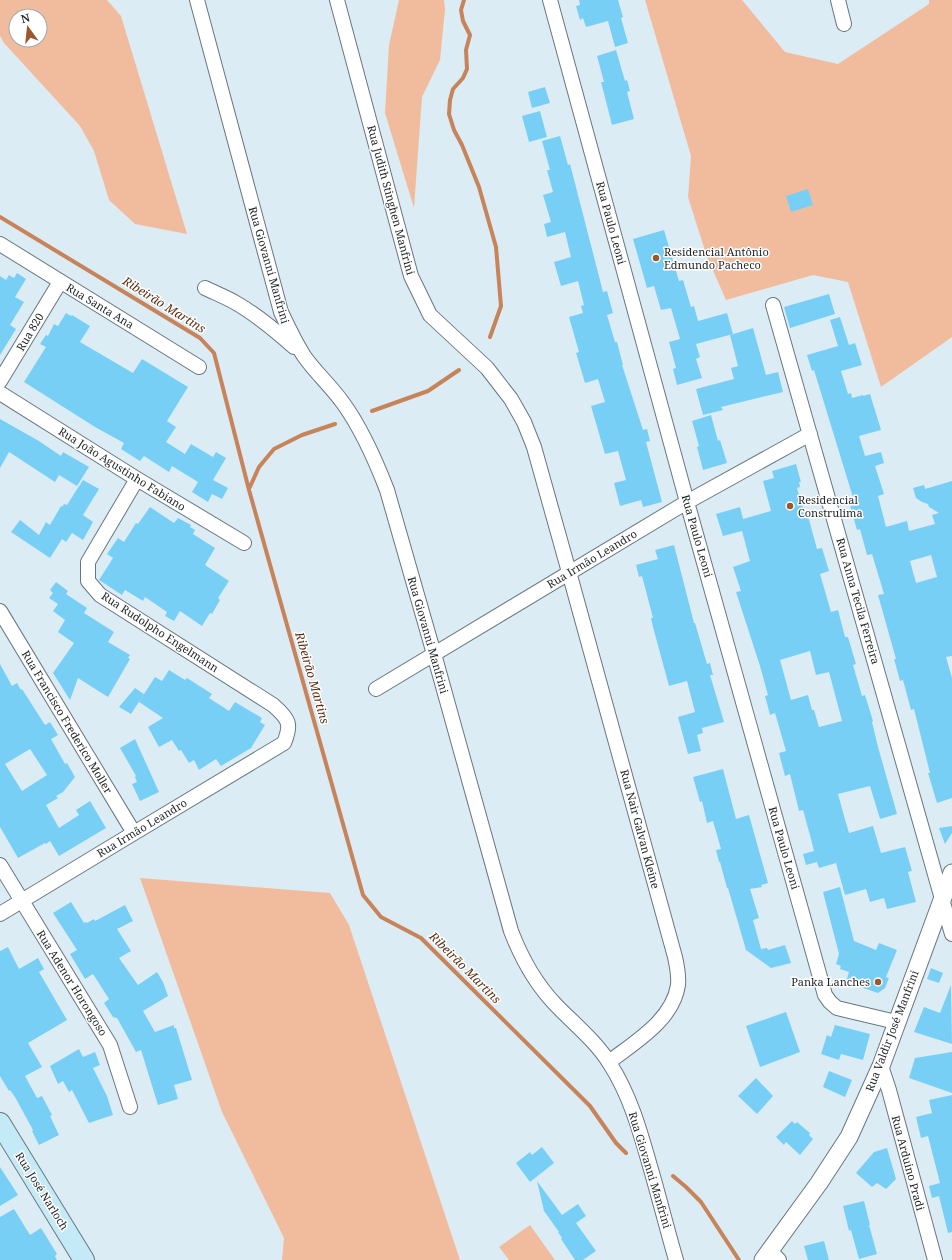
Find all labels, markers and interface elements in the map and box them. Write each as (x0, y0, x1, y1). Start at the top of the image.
north arrow (8, 8, 48, 48)
text: N (19, 9, 32, 26)
street label: Rua Judith Stinghen Manfrini (364, 123, 419, 277)
street label: Rua Paulo Leoni (593, 180, 630, 267)
street label: Rua Giovanni Manfrini (246, 205, 294, 326)
place label: Residencial Antônio Edmundo Pacheco (664, 244, 769, 272)
marker: Residencial Antônio Edmundo Pacheco (651, 253, 661, 263)
water label: Ribeirão Martins (119, 272, 209, 337)
street label: Rua Santa Ana (64, 279, 137, 332)
street label: Rua 820 (12, 310, 47, 353)
street label: Rua João Agustinho Fabiano (56, 423, 189, 514)
place label: Residencial Construlima (798, 492, 863, 520)
street label: Rua Paulo Leoni (679, 493, 717, 579)
marker: Residencial Construlima (785, 501, 795, 511)
street label: Rua Irmão Leandro (544, 526, 640, 591)
street label: Rua Anna Tecila Ferreira (833, 536, 884, 666)
street label: Rua Giovanni Manfrini (405, 575, 453, 696)
street label: Rua Rudolpho Engelmann (99, 588, 222, 675)
water label: Ribeirão Martins (291, 629, 334, 726)
street label: Rua Francisco Frederico Moller (19, 647, 117, 797)
street label: Rua Nair Galvan Kleine (617, 768, 664, 890)
street label: Rua Irmão Leandro (94, 795, 190, 860)
street label: Rua Paulo Leoni (766, 805, 804, 891)
street label: Rua Adenor Horongoso (34, 927, 111, 1039)
water label: Ribeirão Martins (425, 927, 505, 1008)
street label: Rua Valdir José Manfrini (861, 968, 922, 1094)
place label: Panka Lanches (791, 974, 870, 989)
marker: Panka Lanches (873, 977, 883, 987)
street label: Rua Giovanni Manfrini (626, 1110, 675, 1230)
street label: Rua Arduino Pradi (889, 1114, 929, 1213)
street label: Rua José Narloch (12, 1149, 72, 1233)

